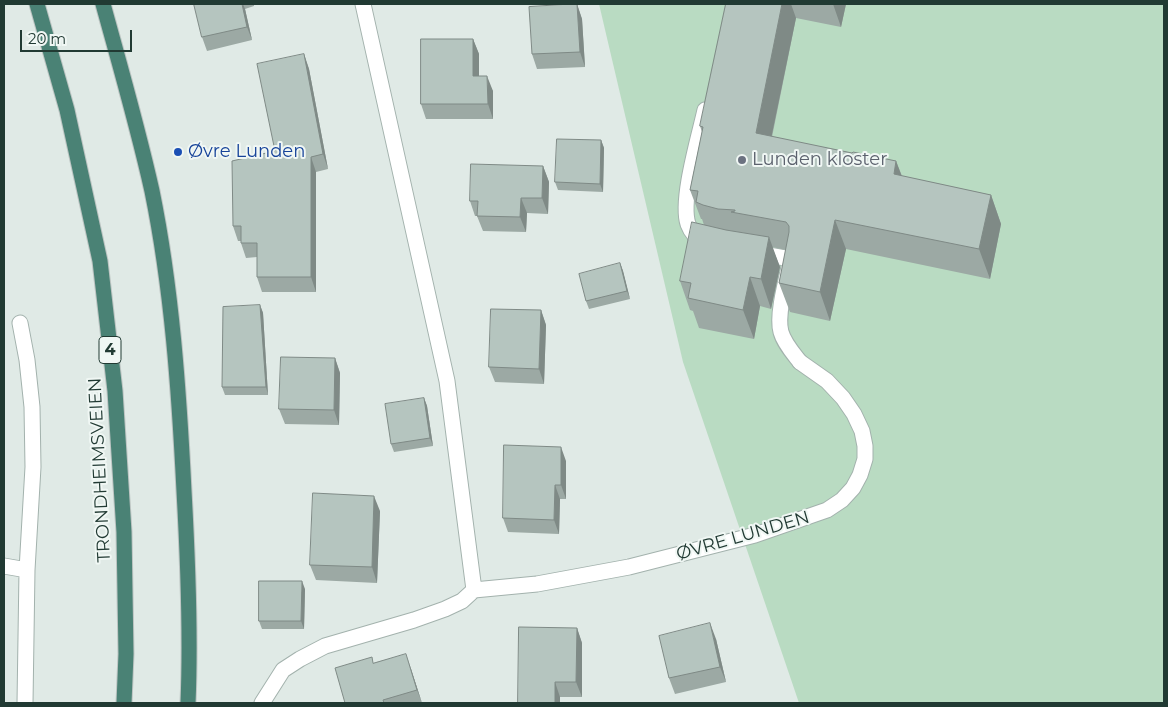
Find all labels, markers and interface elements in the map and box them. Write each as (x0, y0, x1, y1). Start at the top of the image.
scale bar (22, 20, 135, 52)
text: 20 m (28, 29, 66, 48)
place label: Øvre Lunden (188, 141, 305, 163)
marker: Øvre Lunden (172, 146, 184, 158)
place label: Lunden kloster (752, 149, 887, 171)
marker: Lunden kloster (736, 154, 748, 166)
road number: 4 (99, 336, 121, 364)
street label: TRONDHEIMSVEIEN (84, 377, 116, 563)
street label: ØVRE LUNDEN (674, 507, 812, 565)

